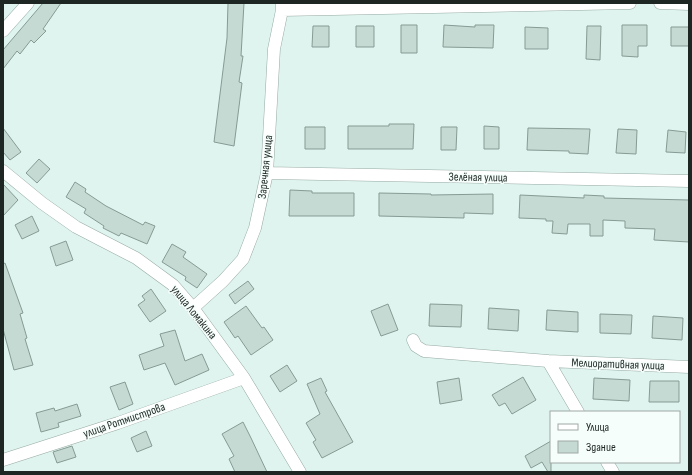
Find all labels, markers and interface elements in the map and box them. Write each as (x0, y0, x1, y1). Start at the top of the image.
street label: Заречная улица (255, 134, 276, 200)
street label: Зелёная улица (448, 169, 508, 186)
street label: улица Ломакина (167, 282, 220, 343)
street label: Мелиоративная улица (571, 355, 665, 374)
street label: улица Ротмистрова (81, 399, 168, 442)
legend (550, 411, 680, 463)
text: Улица (586, 420, 610, 435)
text: Здание (586, 440, 616, 455)

